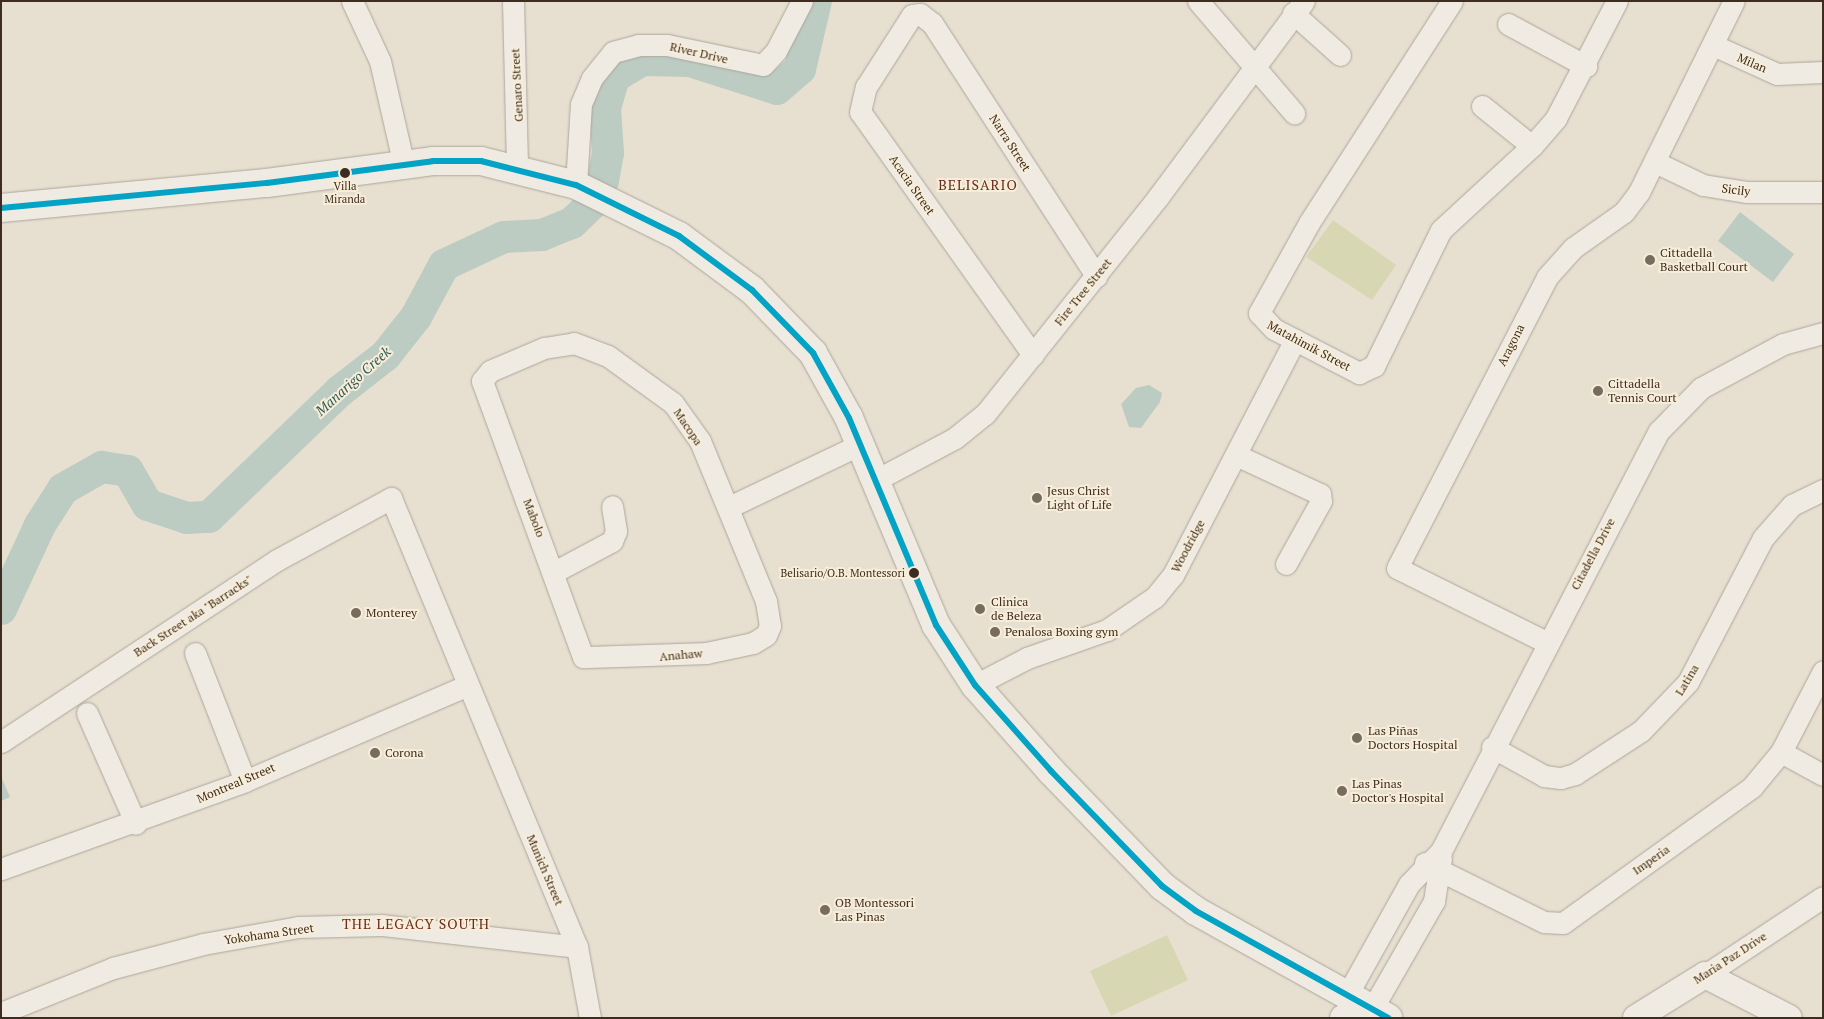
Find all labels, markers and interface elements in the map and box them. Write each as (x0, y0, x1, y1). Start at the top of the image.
street label: River Drive (668, 39, 730, 67)
street label: Genaro Street (508, 48, 526, 122)
street label: Milan (1735, 50, 1769, 76)
street label: Narra Street (986, 112, 1034, 174)
street label: Acacia Street (886, 152, 938, 218)
marker: Villa Miranda (340, 168, 350, 178)
district label: BELISARIO (937, 177, 1019, 193)
place label: Villa Miranda (325, 180, 365, 206)
street label: Sicily (1721, 181, 1751, 199)
place label: Cittadella Basketball Court (1660, 246, 1748, 274)
marker: Cittadella Basketball Court (1644, 254, 1656, 266)
street label: Fire Tree Street (1051, 255, 1115, 329)
street label: Matahimik Street (1265, 318, 1353, 374)
street label: Aragona (1494, 322, 1528, 368)
water label: Manarigo Creek (312, 343, 394, 419)
place label: Cittadella Tennis Court (1608, 377, 1677, 405)
marker: Cittadella Tennis Court (1592, 385, 1604, 397)
street label: Macopa (670, 406, 706, 448)
place label: Jesus Christ Light of Life (1047, 484, 1112, 512)
marker: Jesus Christ Light of Life (1031, 492, 1043, 504)
street label: Mabolo (520, 497, 548, 539)
street label: Citadella Drive (1568, 516, 1618, 592)
street label: Woodridge (1168, 517, 1208, 575)
place label: Belisario/O.B. Montessori (780, 566, 905, 580)
marker: Belisario/O.B. Montessori (909, 568, 919, 578)
street label: Back Street aka "Barracks" (131, 572, 255, 660)
place label: Clinica de Beleza (991, 595, 1041, 623)
marker: Clinica de Beleza (973, 602, 987, 616)
place label: Monterey (366, 606, 417, 620)
marker: Monterey (350, 607, 362, 619)
place label: Penalosa Boxing gym (1005, 625, 1118, 639)
marker: Penalosa Boxing gym (989, 626, 1001, 638)
street label: Anahaw (659, 646, 703, 664)
street label: Latina (1672, 662, 1702, 698)
place label: Las Piñas Doctors Hospital (1368, 724, 1458, 752)
marker: Las Piñas Doctors Hospital (1350, 731, 1364, 745)
place label: Corona (385, 746, 424, 760)
marker: Corona (369, 747, 381, 759)
street label: Montreal Street (195, 760, 277, 806)
place label: Las Pinas Doctor's Hospital (1352, 777, 1444, 805)
marker: Las Pinas Doctor's Hospital (1336, 785, 1348, 797)
street label: Munich Street (524, 832, 566, 908)
street label: Imperia (1630, 842, 1672, 878)
place label: OB Montessori Las Pinas (835, 896, 914, 924)
marker: OB Montessori Las Pinas (819, 904, 831, 916)
district label: THE LEGACY SOUTH (340, 916, 492, 932)
street label: Yokohama Street (223, 921, 315, 947)
street label: Maria Paz Drive (1691, 929, 1769, 987)

